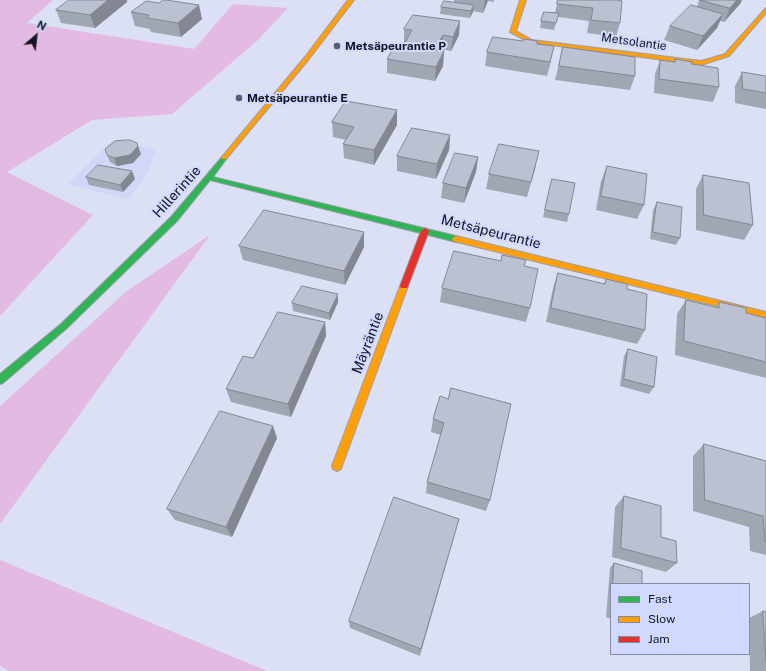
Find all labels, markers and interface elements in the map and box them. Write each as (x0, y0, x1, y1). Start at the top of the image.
north arrow (16, 16, 56, 56)
text: N (35, 18, 48, 33)
street label: Metsolantie (600, 30, 668, 54)
place label: Metsäpeurantie P (345, 39, 446, 53)
marker: Metsäpeurantie P (332, 41, 342, 51)
place label: Metsäpeurantie E (247, 91, 348, 105)
marker: Metsäpeurantie E (234, 93, 244, 103)
street label: Hillerintie (149, 163, 205, 221)
street label: Metsäpeurantie (439, 211, 543, 253)
street label: Mäyräntie (349, 310, 387, 376)
legend (610, 583, 750, 655)
text: Fast (648, 592, 672, 606)
text: Slow (648, 612, 675, 626)
text: Jam (648, 632, 670, 646)

